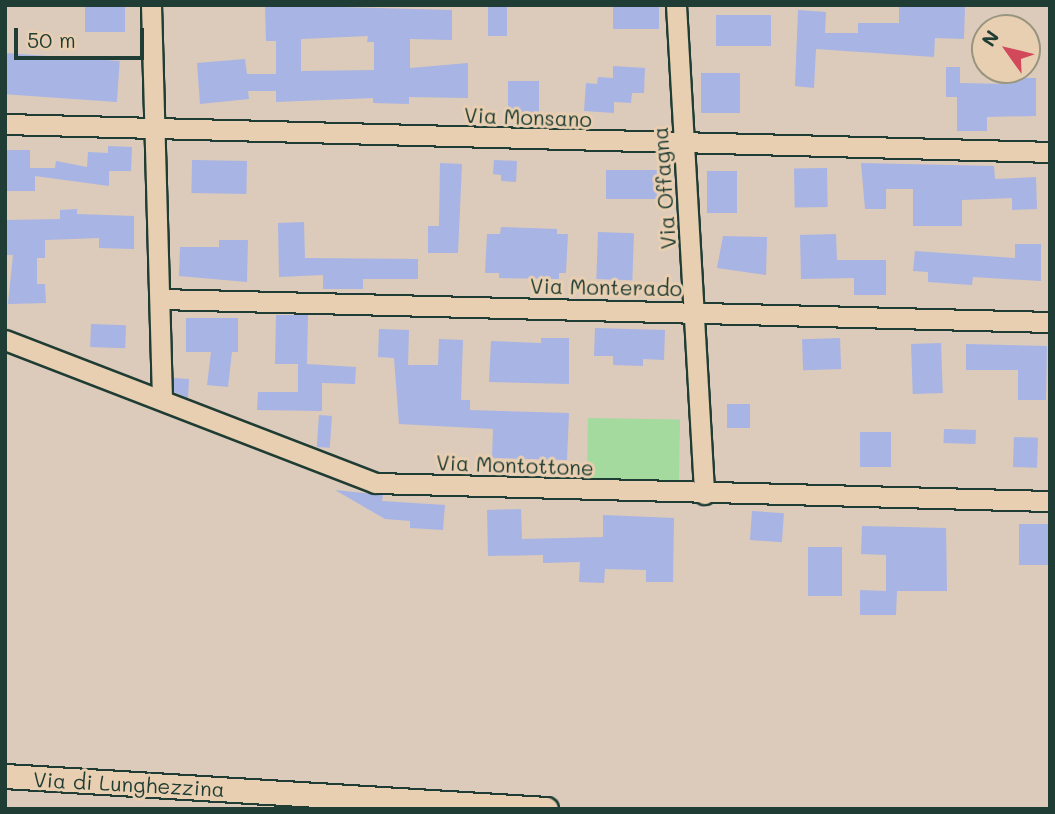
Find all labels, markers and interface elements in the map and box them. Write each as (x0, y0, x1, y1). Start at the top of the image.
scale bar (18, 14, 147, 58)
north arrow (971, 14, 1041, 84)
text: N (975, 25, 1004, 51)
text: 50 m (27, 26, 76, 53)
street label: Via Monsano (464, 102, 592, 132)
street label: Via Offagna (647, 126, 681, 250)
street label: Via Monterado (530, 273, 682, 301)
street label: Via Montottone (436, 450, 594, 480)
street label: Via di Lunghezzina (33, 766, 225, 802)

